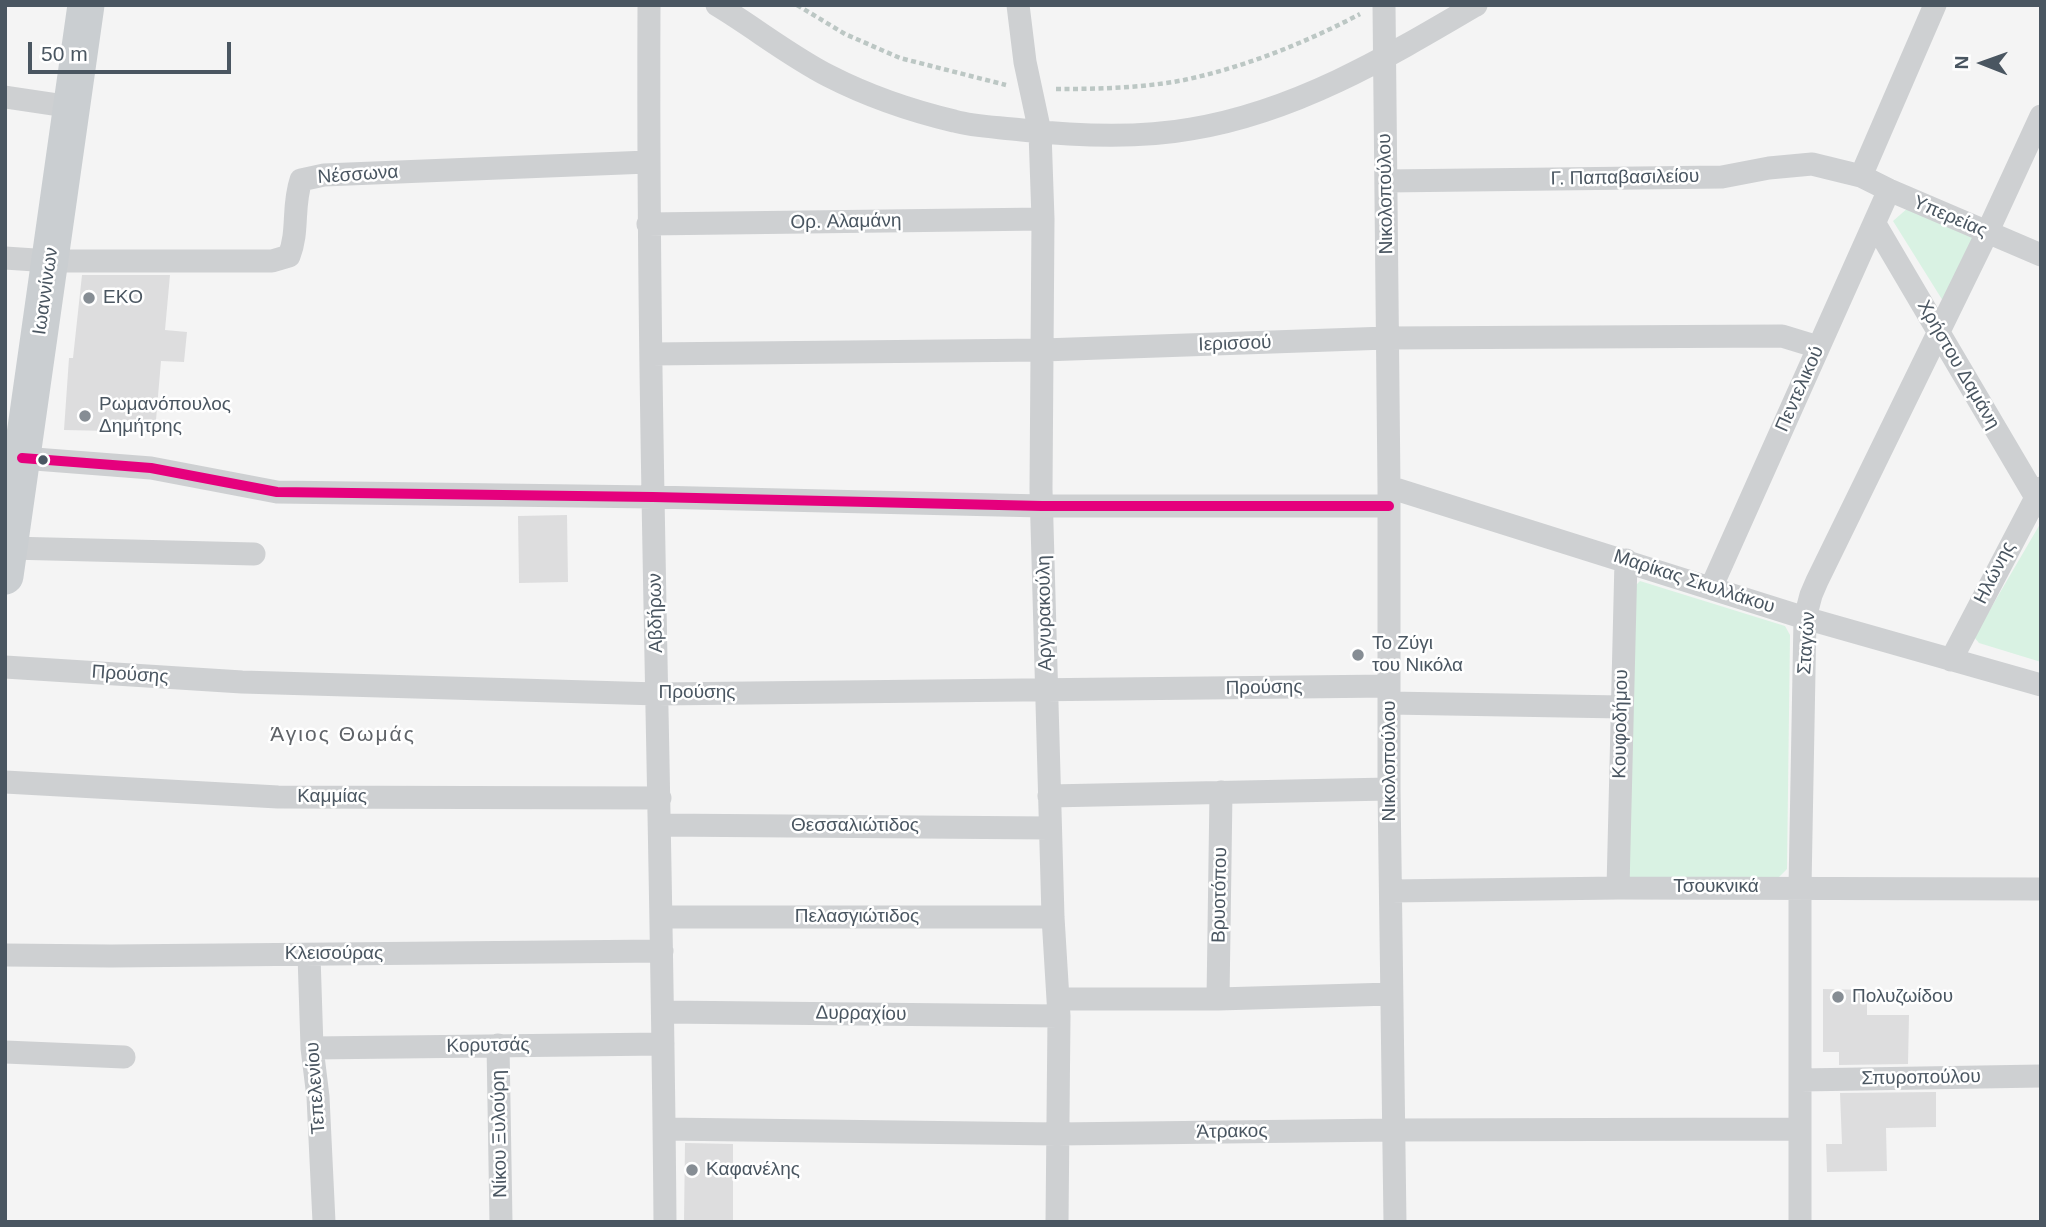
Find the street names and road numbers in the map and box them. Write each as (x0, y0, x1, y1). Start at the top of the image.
street label: Νικολοπούλου (1374, 133, 1398, 255)
street label: Νέσσωνα (317, 161, 399, 189)
street label: Γ. Παπαβασιλείου (1551, 165, 1699, 191)
street label: Υπερείας (1910, 191, 1990, 243)
street label: Ορ. Αλαμάνη (790, 210, 902, 234)
street label: Ιωαννίνων (29, 246, 63, 336)
street label: Χρήστου Δαμάνη (1912, 297, 2004, 433)
street label: Ιερισσού (1198, 331, 1272, 357)
street label: Πεντελικού (1771, 343, 1829, 435)
street label: Ηλώνης (1970, 538, 2020, 608)
street label: Μαρίκας Σκυλλάκου (1611, 545, 1777, 619)
street label: Αργυρακούλη (1033, 555, 1057, 671)
street label: Αβδήρων (644, 573, 668, 653)
street label: Σταγών (1793, 611, 1821, 675)
street label: Προύσης (91, 661, 169, 689)
street label: Κουφοδήμου (1609, 669, 1633, 779)
street label: Προύσης (1225, 676, 1303, 700)
street label: Προύσης (659, 682, 735, 704)
street label: Νικολοπούλου (1379, 701, 1401, 821)
street label: Καμμίας (297, 786, 367, 808)
street label: Θεσσαλιώτιδος (791, 815, 919, 837)
street label: Βρυοτόπου (1208, 847, 1232, 943)
street label: Τσουκνικά (1673, 876, 1759, 898)
street label: Πελασγιώτιδος (795, 906, 919, 928)
street label: Κλεισούρας (285, 943, 383, 965)
street label: Δυρραχίου (815, 1002, 907, 1026)
street label: Κορυτσάς (446, 1034, 530, 1058)
street label: Τεπελενίου (301, 1041, 331, 1135)
street label: Σπυροπούλου (1861, 1066, 1981, 1090)
street label: Νίκου Ξυλούρη (487, 1070, 513, 1198)
street label: Άτρακος (1196, 1120, 1268, 1144)

